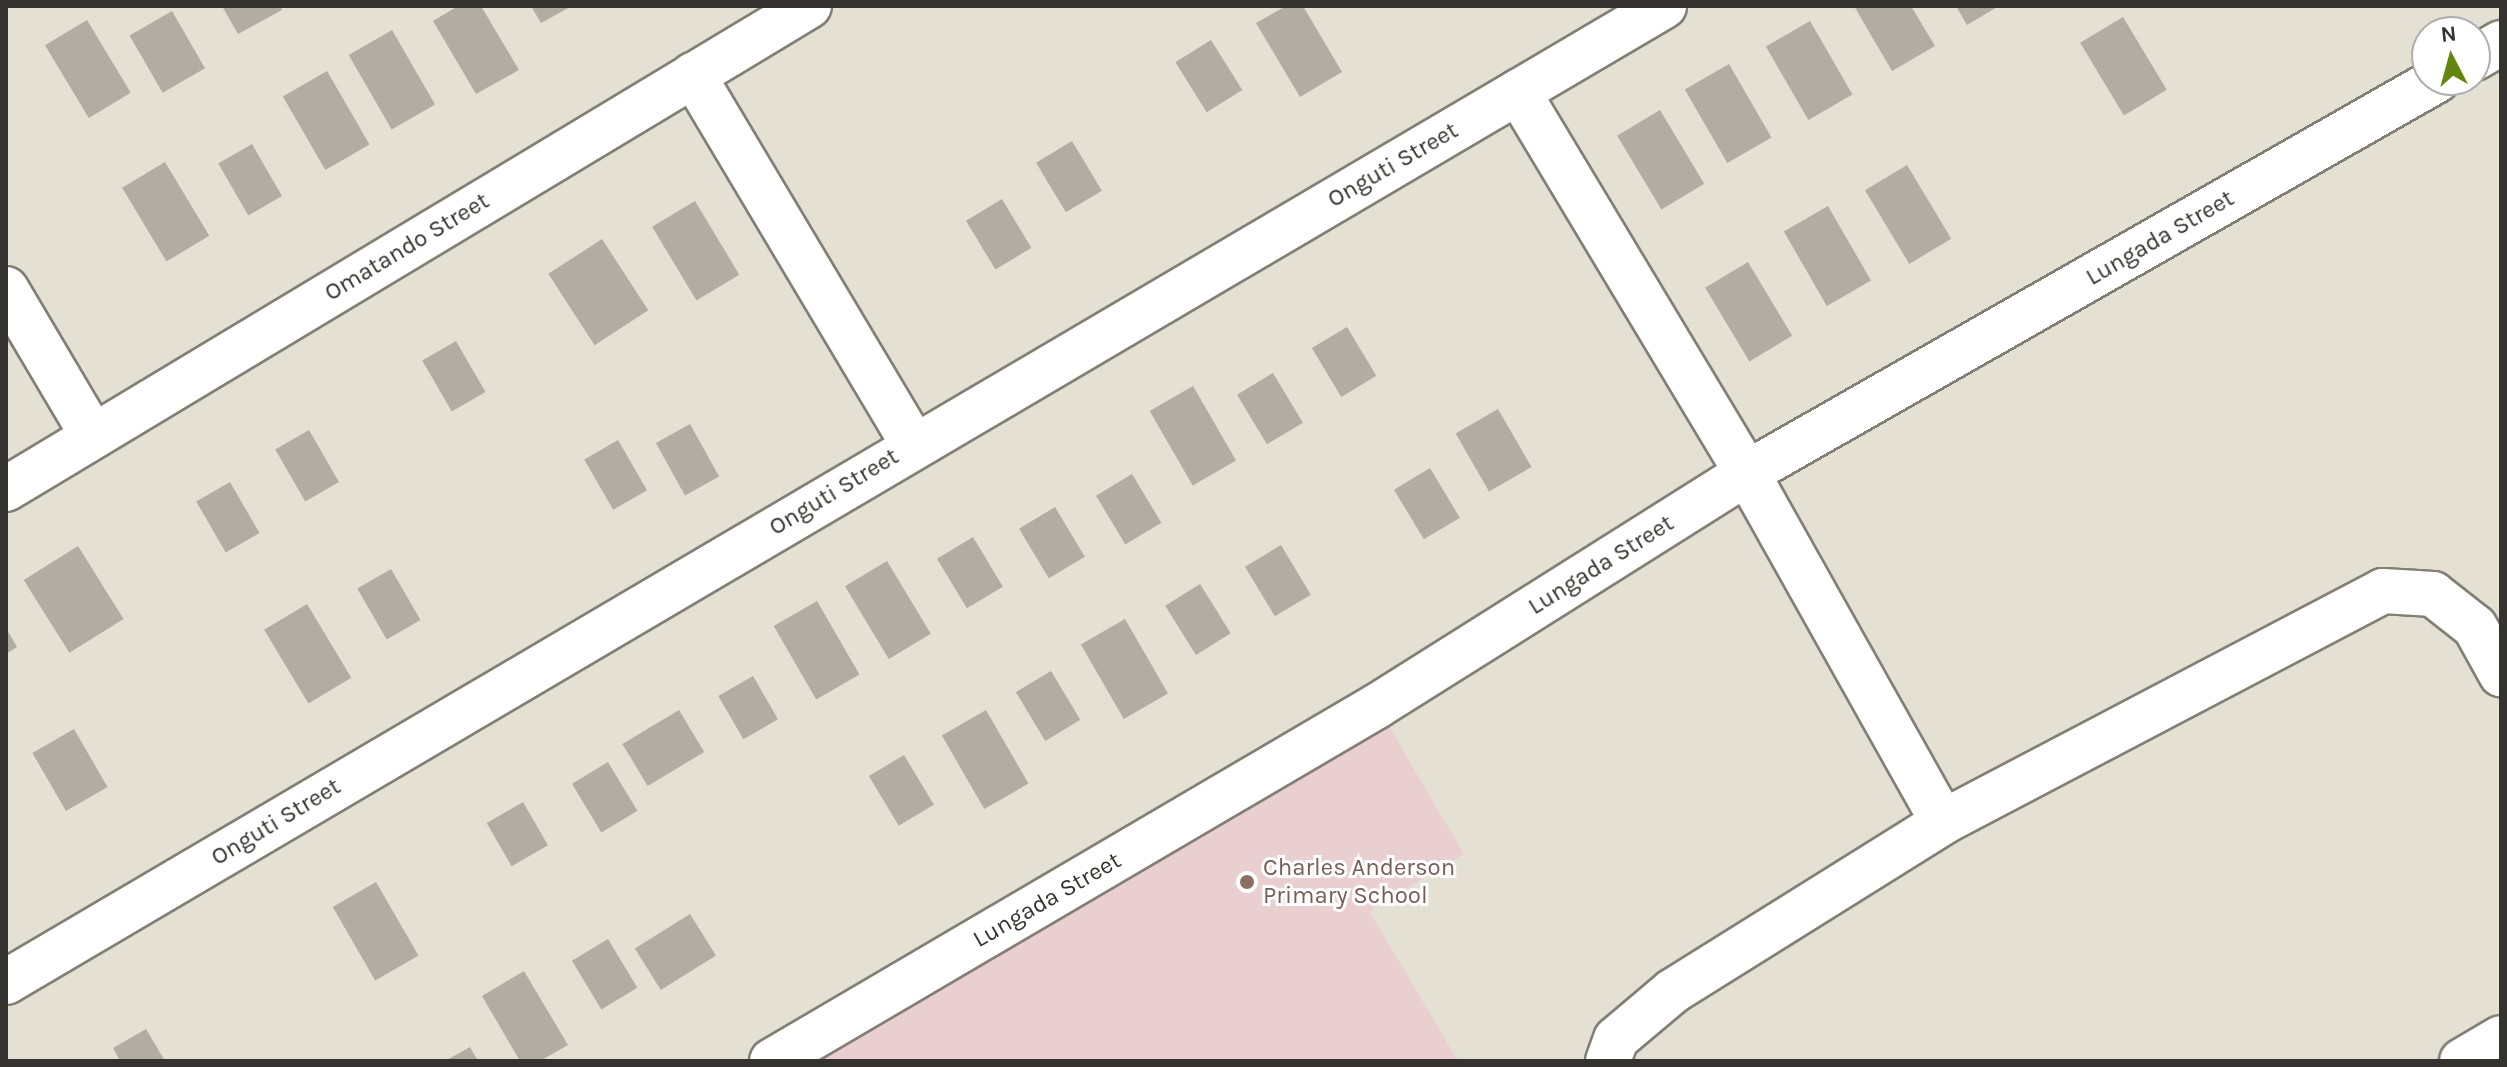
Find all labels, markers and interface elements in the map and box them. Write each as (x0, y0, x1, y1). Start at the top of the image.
north arrow (2411, 16, 2491, 96)
text: N (2439, 20, 2458, 48)
street label: Onguti Street (1323, 116, 1463, 214)
street label: Lungada Street (2081, 184, 2239, 292)
street label: Omatando Street (320, 187, 494, 307)
street label: Onguti Street (764, 442, 904, 542)
street label: Lungada Street (1523, 509, 1679, 621)
street label: Onguti Street (206, 772, 346, 872)
street label: Lungada Street (968, 846, 1126, 954)
place label: Charles Anderson Primary School (1263, 854, 1455, 910)
marker: Charles Anderson Primary School (1238, 873, 1256, 891)

